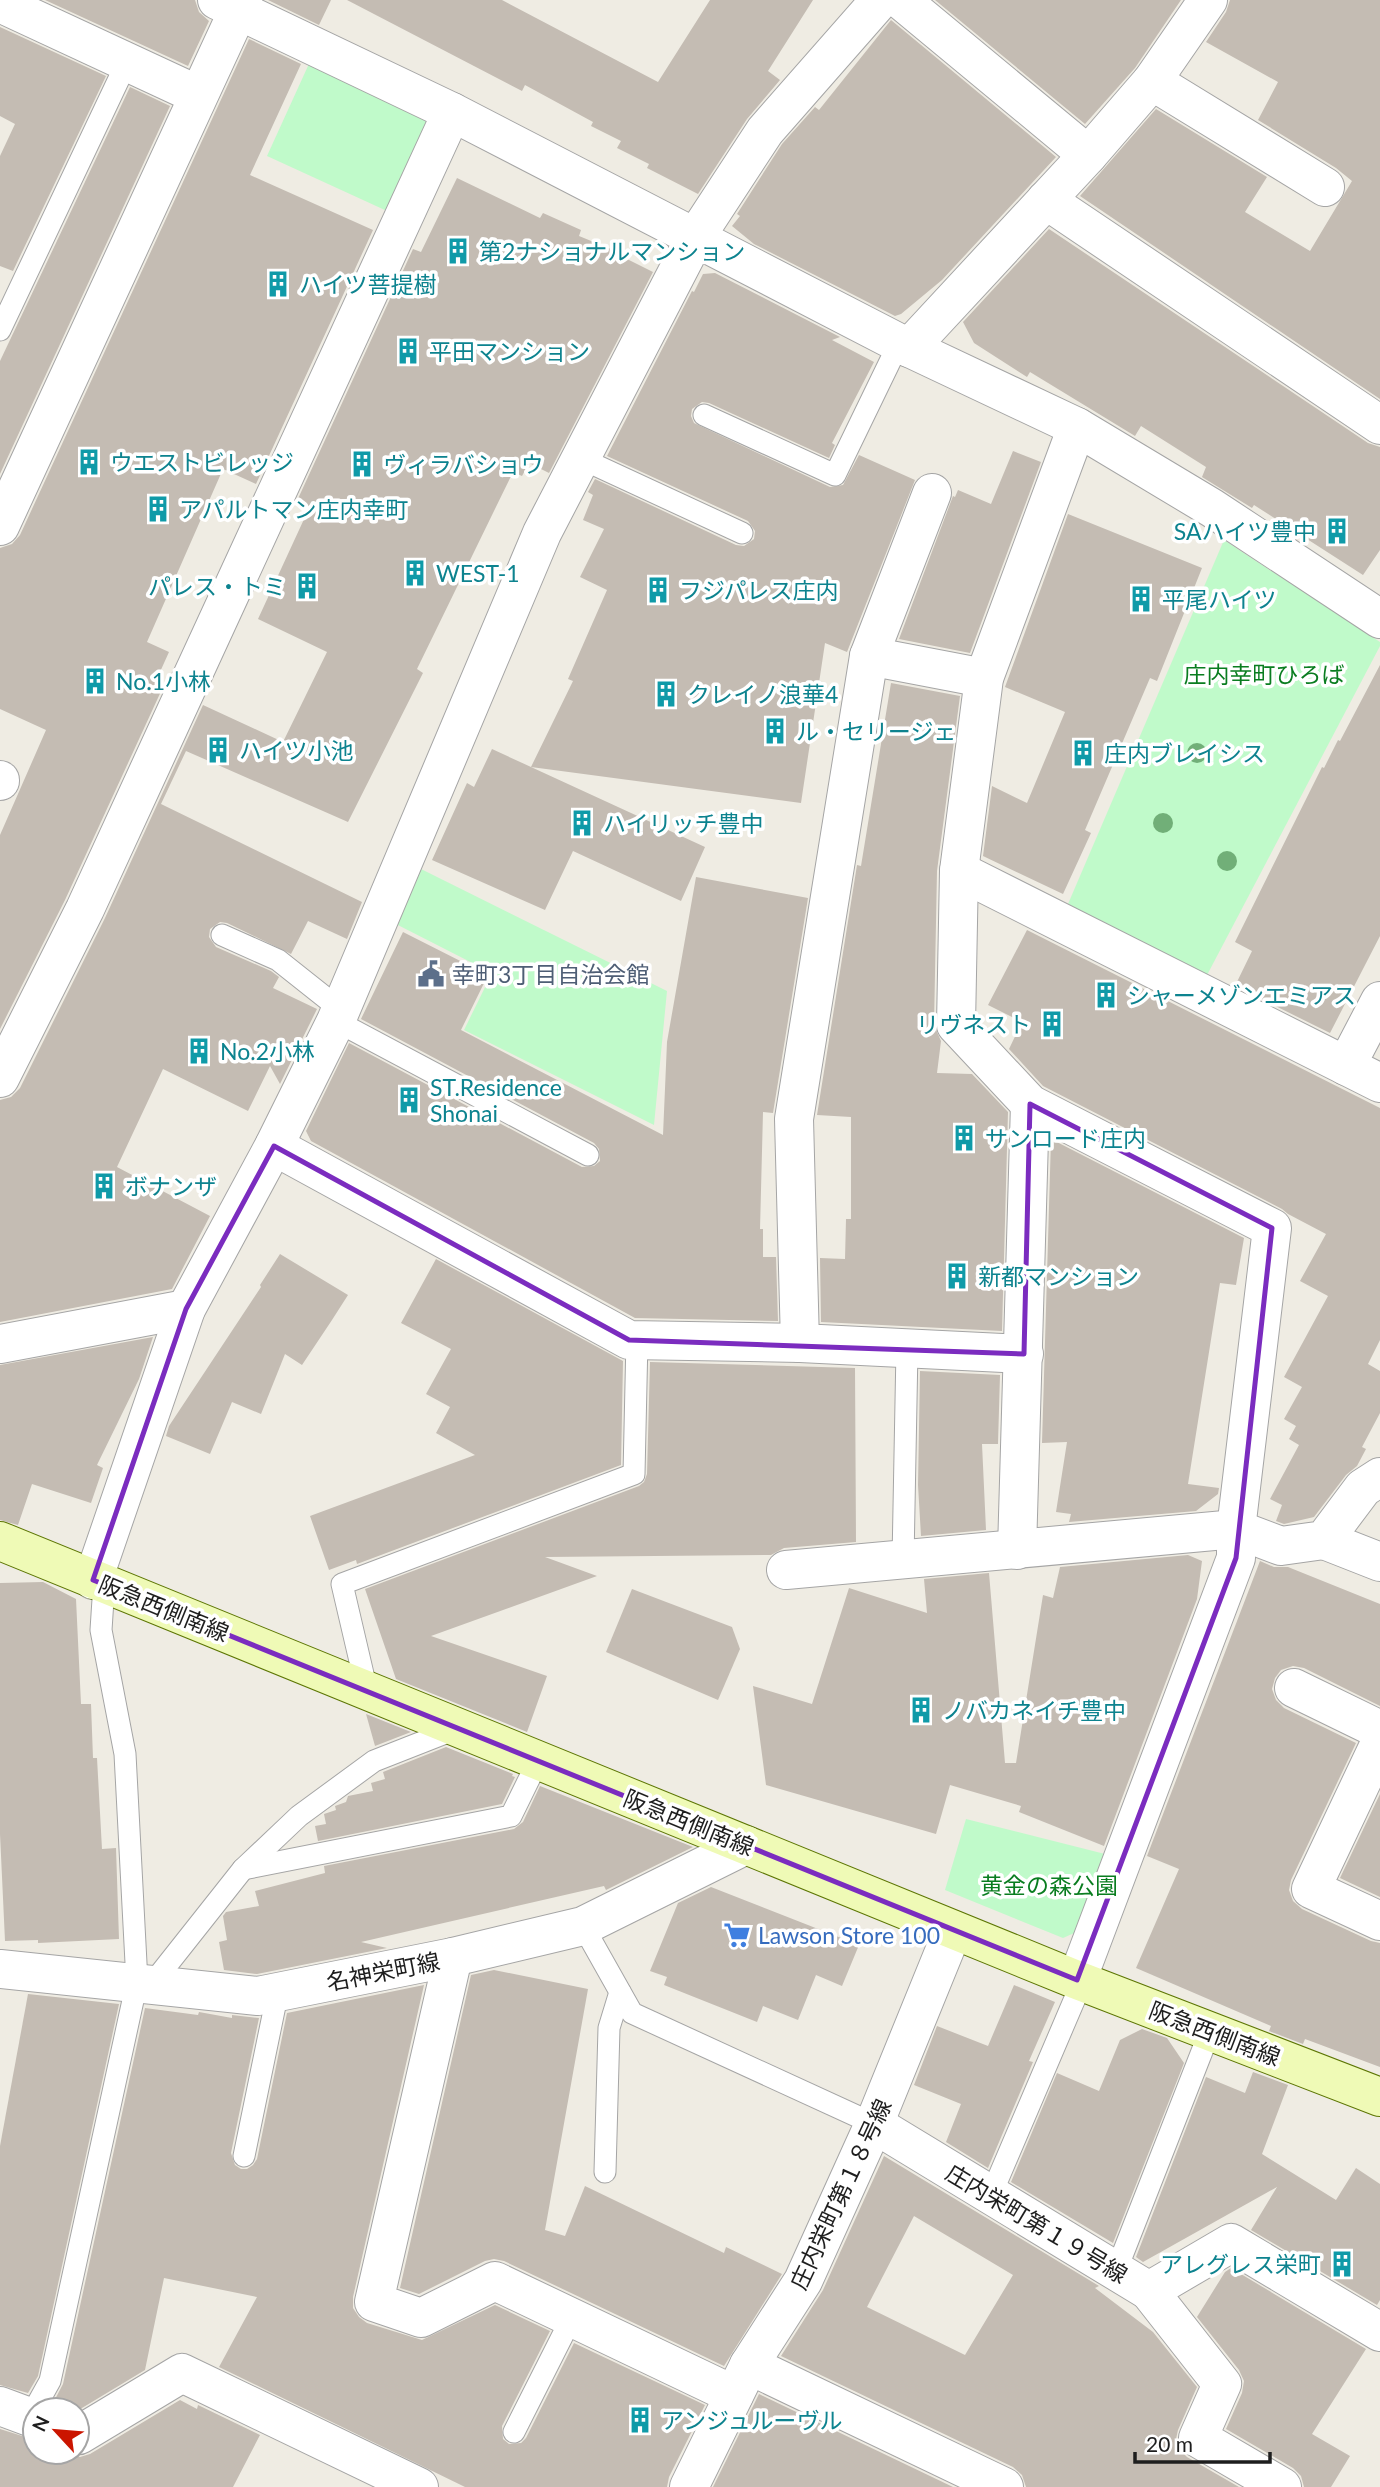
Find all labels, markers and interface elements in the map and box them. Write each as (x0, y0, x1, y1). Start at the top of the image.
building icon: 第2ナショナルマンション (443, 236, 473, 266)
place label: 第2ナショナルマンション (479, 237, 745, 265)
building icon: ハイツ菩提樹 (263, 269, 293, 299)
place label: ハイツ菩提樹 (299, 270, 437, 298)
building icon: 平田マンション (393, 336, 423, 366)
place label: 平田マンション (429, 337, 590, 365)
building icon: ウエストビレッジ (74, 447, 104, 477)
place label: ウエストビレッジ (110, 448, 294, 476)
building icon: ヴィラバショウ (347, 449, 377, 479)
place label: ヴィラバショウ (383, 450, 544, 478)
building icon: アパルトマン庄内幸町 (143, 494, 173, 524)
place label: アパルトマン庄内幸町 (179, 495, 409, 523)
building icon: SAハイツ豊中 (1322, 516, 1352, 546)
place label: SAハイツ豊中 (1174, 517, 1316, 545)
building icon: WEST-1 (400, 558, 430, 588)
place label: WEST-1 (436, 559, 520, 587)
building icon: パレス・トミ (292, 571, 322, 601)
place label: パレス・トミ (148, 572, 286, 600)
building icon: フジパレス庄内 (643, 575, 673, 605)
place label: フジパレス庄内 (679, 576, 839, 604)
building icon: 平尾ハイツ (1126, 584, 1156, 614)
place label: 平尾ハイツ (1162, 585, 1277, 613)
park label: 庄内幸町ひろば (1184, 660, 1345, 688)
building icon: No.1小林 (80, 666, 110, 696)
place label: No.1小林 (116, 667, 211, 695)
building icon: クレイノ浪華4 (651, 679, 681, 709)
place label: クレイノ浪華4 (687, 680, 838, 708)
building icon: ル・セリージェ (760, 716, 790, 746)
place label: ル・セリージェ (796, 717, 957, 745)
building icon: ハイツ小池 (203, 735, 233, 765)
place label: ハイツ小池 (239, 736, 354, 764)
building icon: 庄内ブレイシス (1068, 738, 1098, 768)
place label: 庄内ブレイシス (1104, 739, 1265, 767)
building icon: ハイリッチ豊中 (567, 808, 597, 838)
place label: ハイリッチ豊中 (603, 809, 764, 837)
public building icon: 幸町3丁目自治会館 (416, 959, 446, 989)
place label: 幸町3丁目自治会館 (452, 960, 649, 988)
building icon: シャーメゾンエミアス (1091, 980, 1121, 1010)
place label: シャーメゾンエミアス (1127, 981, 1356, 1009)
building icon: リヴネスト (1037, 1009, 1067, 1039)
place label: リヴネスト (916, 1010, 1031, 1038)
building icon: No.2小林 (184, 1036, 214, 1066)
place label: No.2小林 (220, 1037, 315, 1065)
place label: ST.Residence Shonai (430, 1073, 562, 1127)
building icon: ST.Residence Shonai (394, 1085, 424, 1115)
building icon: サンロード庄内 (949, 1123, 979, 1153)
place label: サンロード庄内 (985, 1124, 1146, 1152)
building icon: ボナンザ (89, 1171, 119, 1201)
place label: ボナンザ (125, 1172, 217, 1200)
building icon: 新都マンション (942, 1261, 972, 1291)
place label: 新都マンション (978, 1262, 1139, 1290)
street label: 阪急西側南線 (95, 1569, 233, 1647)
building icon: ノバカネイチ豊中 (906, 1695, 936, 1725)
place label: ノバカネイチ豊中 (942, 1696, 1126, 1724)
street label: 阪急西側南線 (620, 1783, 758, 1861)
park label: 黄金の森公園 (980, 1871, 1118, 1899)
supermarket icon: Lawson Store 100 (722, 1920, 752, 1950)
place label: Lawson Store 100 (758, 1921, 940, 1949)
street label: 名神栄町線 (324, 1946, 442, 1996)
street label: 阪急西側南線 (1146, 1995, 1284, 2071)
street label: 庄内栄町第１８号線 (784, 2094, 896, 2294)
street label: 庄内栄町第１９号線 (941, 2158, 1133, 2288)
building icon: アレグレス栄町 (1327, 2249, 1357, 2279)
place label: アレグレス栄町 (1160, 2250, 1321, 2278)
north arrow (21, 2396, 91, 2466)
building icon: アンジュルーヴル (625, 2405, 655, 2435)
place label: アンジュルーヴル (661, 2406, 842, 2434)
text: N (27, 2412, 54, 2435)
scale bar (1135, 2420, 1270, 2464)
text: 20 m (1146, 2431, 1193, 2456)

